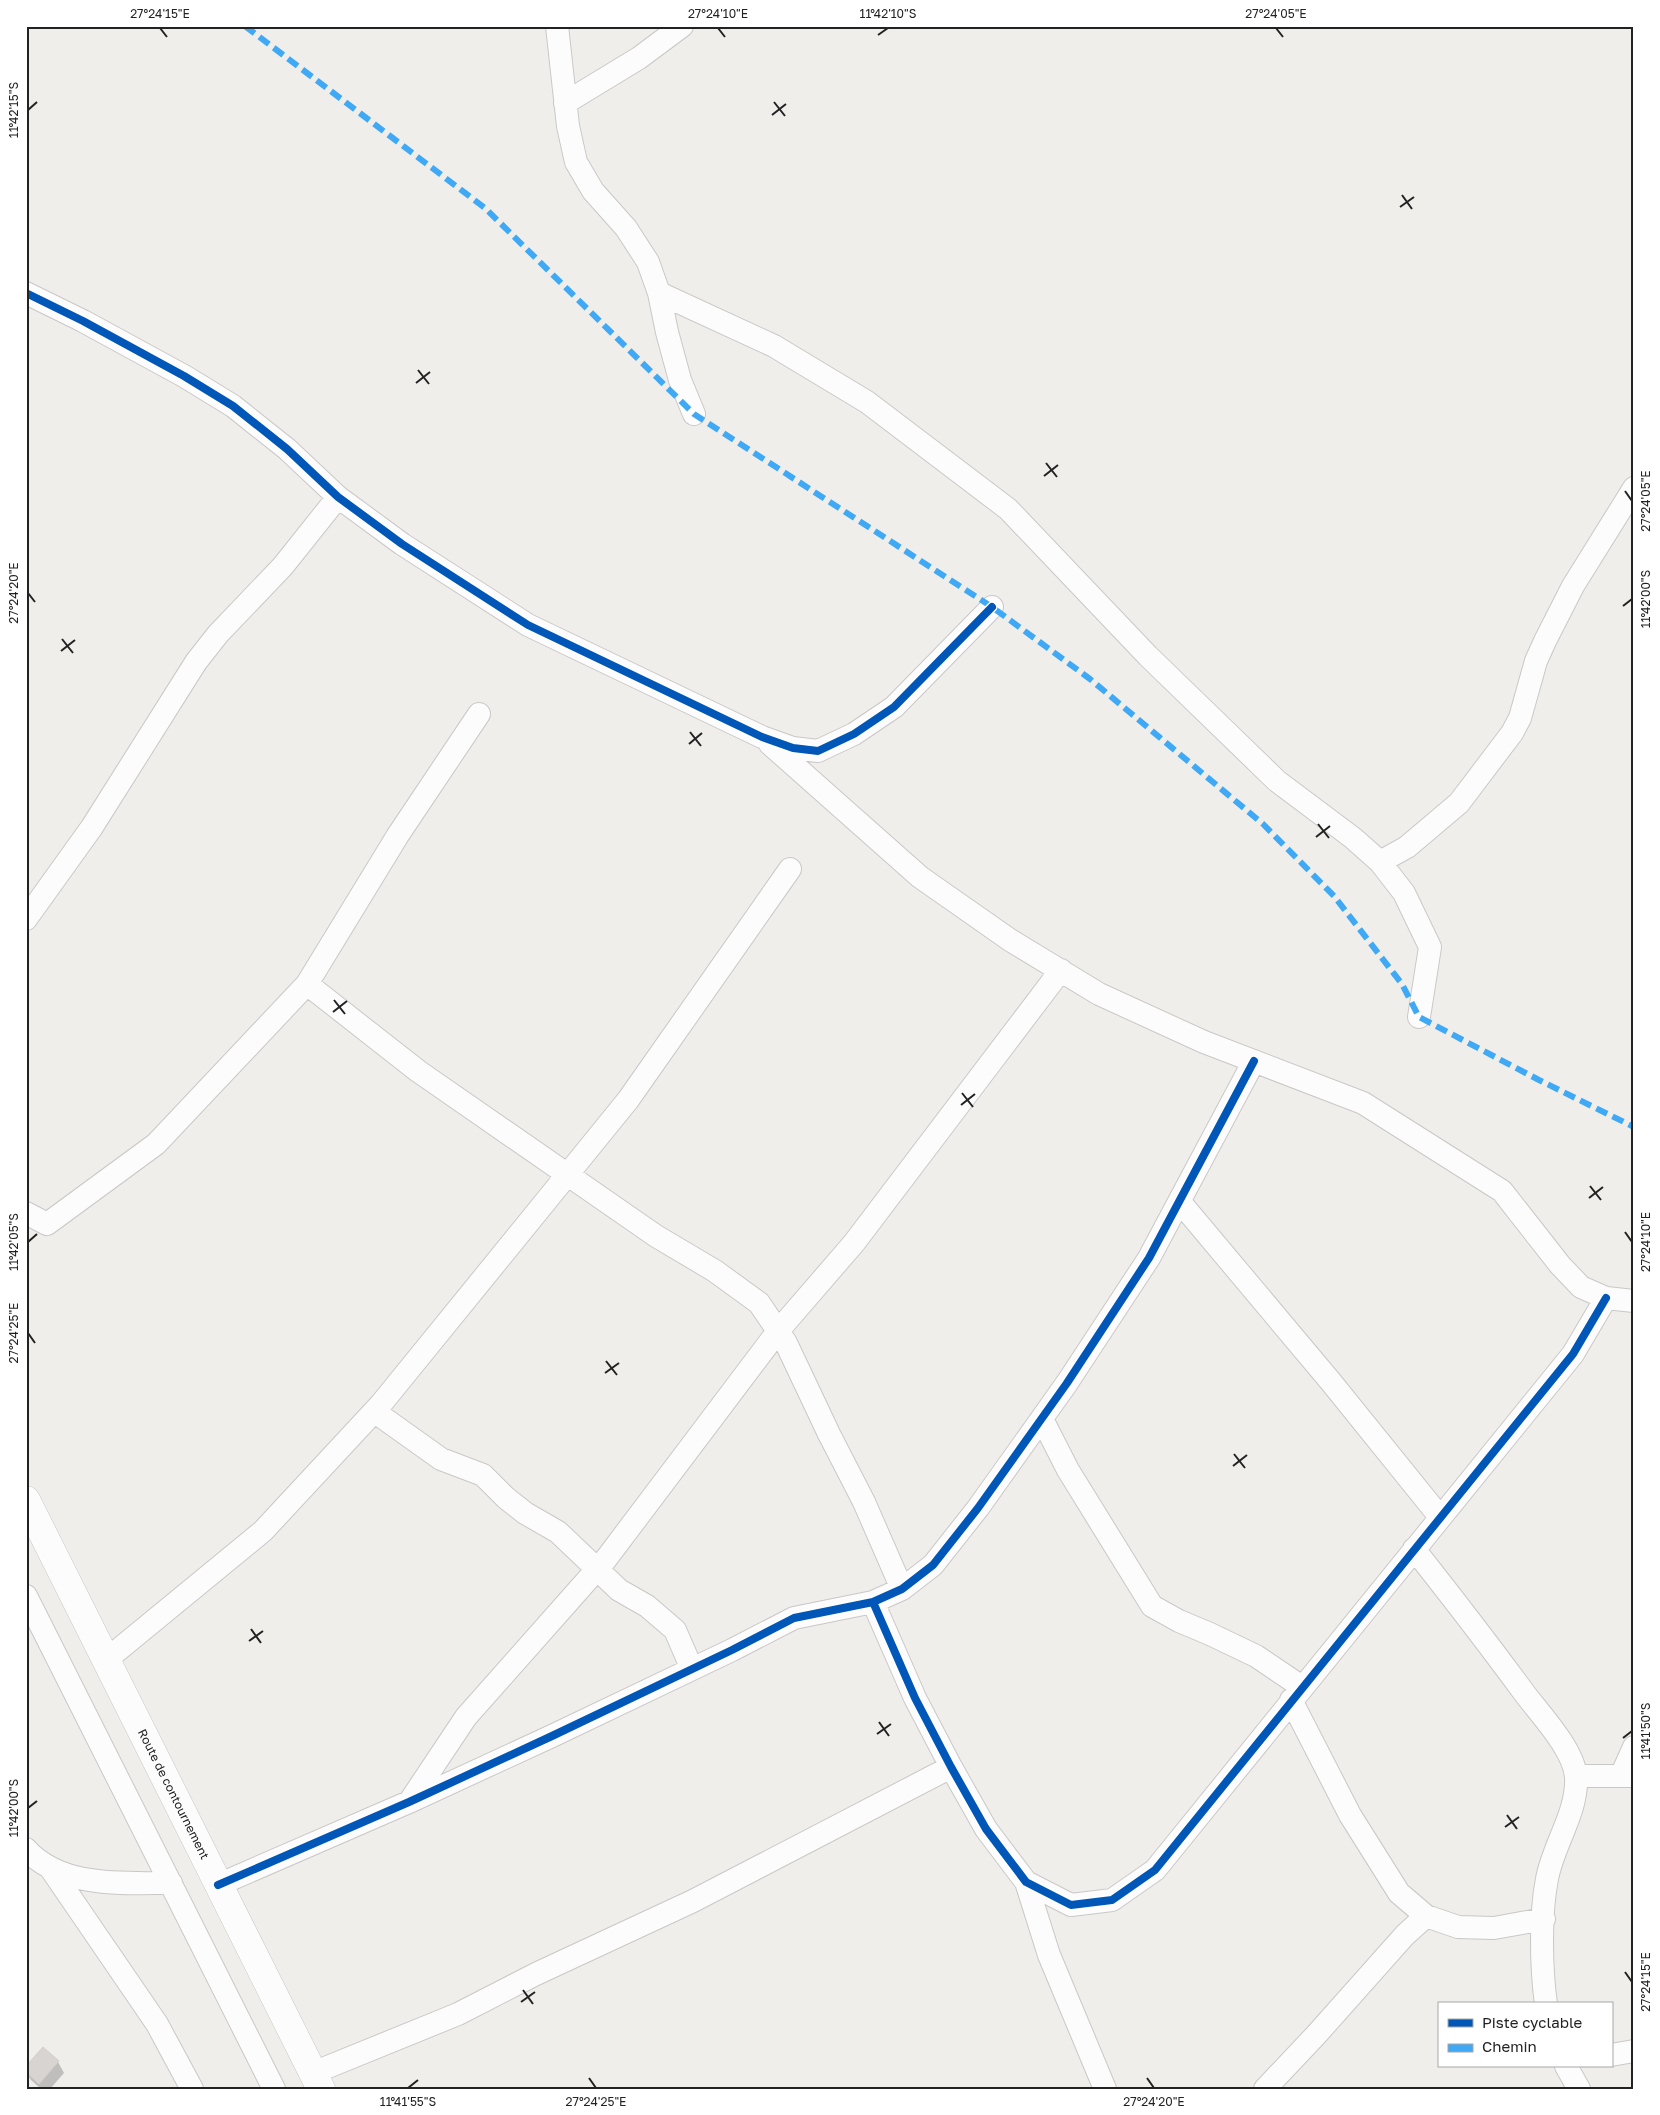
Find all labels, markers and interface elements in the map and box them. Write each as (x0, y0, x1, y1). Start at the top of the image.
text: 27°24'15"E (130, 6, 190, 21)
text: 27°24'10"E (688, 6, 748, 21)
text: 11°42'10"S (860, 6, 917, 21)
text: 27°24'05"E (1245, 6, 1307, 21)
text: 11°42'15"S (6, 82, 21, 138)
text: 27°24'05"E (1638, 470, 1653, 532)
text: 27°24'20"E (6, 562, 21, 624)
text: 11°42'00"S (1638, 569, 1653, 628)
text: 27°24'10"E (1638, 1212, 1653, 1272)
text: 11°42'05"S (6, 1213, 21, 1271)
text: 27°24'25"E (6, 1303, 21, 1363)
text: 11°41'50"S (1638, 1702, 1653, 1759)
street label: Route de contournement (135, 1726, 213, 1862)
text: 11°42'00"S (6, 1778, 21, 1837)
text: 27°24'15"E (1638, 1952, 1653, 2012)
legend (1438, 2002, 1612, 2068)
text: Piste cyclable (1482, 2013, 1583, 2031)
text: Chemin (1482, 2037, 1537, 2055)
text: 11°41'55"S (380, 2094, 436, 2109)
text: 27°24'25"E (566, 2094, 626, 2109)
text: 27°24'20"E (1123, 2094, 1185, 2109)

